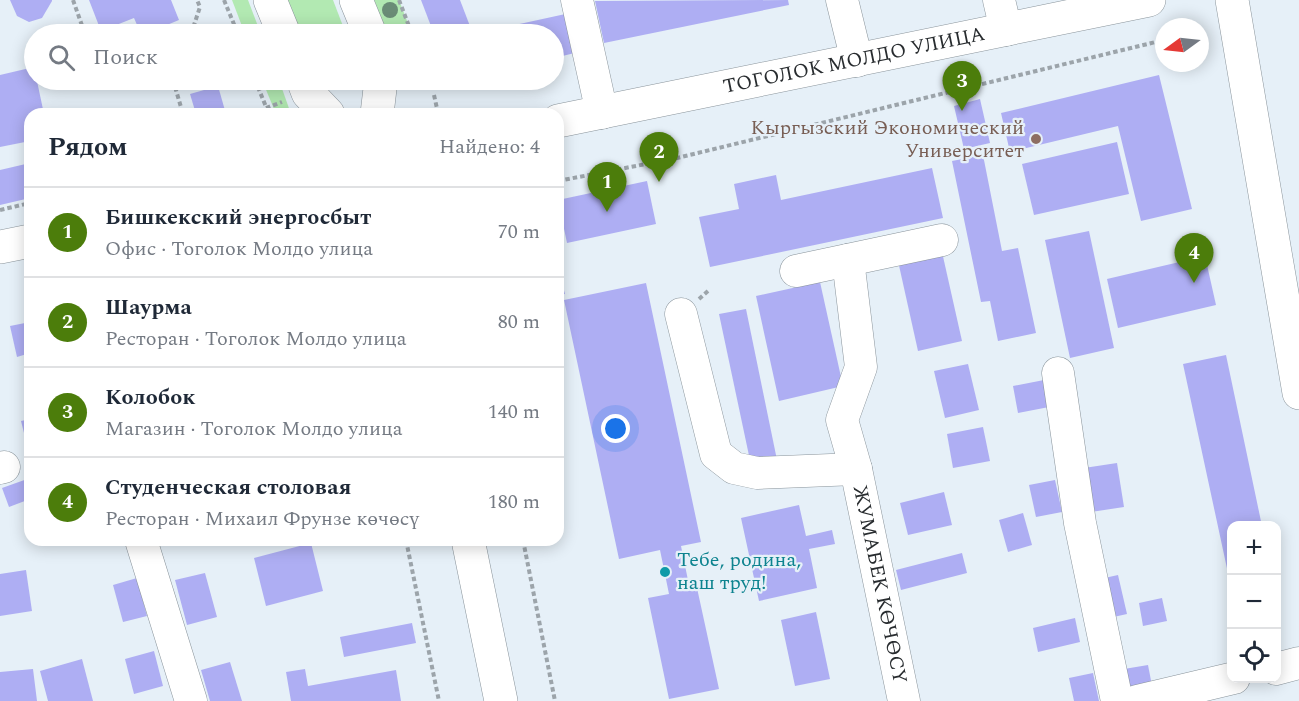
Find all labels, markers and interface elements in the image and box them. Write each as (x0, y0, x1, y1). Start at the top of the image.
north arrow (1155, 18, 1209, 72)
street label: ТОГОЛОК МОЛДО УЛИЦА (720, 19, 988, 102)
search box (24, 24, 564, 90)
icon: search (45, 41, 78, 74)
text: Поиск (93, 41, 158, 74)
pin: 3 (942, 62, 982, 111)
place label: Кыргызский Экономический Университет (751, 113, 1024, 166)
text: Рядом (48, 127, 128, 167)
text: Найдено: 4 (439, 132, 540, 162)
pin: 2 (640, 132, 678, 182)
marker: Кыргызский Экономический Университет (1029, 132, 1043, 146)
pin: 1 (588, 162, 626, 212)
text: Бишкекский энергосбыт (105, 201, 371, 234)
text: 1 (62, 217, 73, 247)
text: 70 m (498, 217, 540, 247)
text: Офис · Тоголок Молдо улица (105, 234, 373, 264)
pin: 4 (1174, 234, 1214, 283)
text: Шаурма (105, 291, 192, 324)
text: 2 (62, 307, 73, 337)
text: 80 m (498, 307, 540, 337)
text: Ресторан · Тоголок Молдо улица (105, 324, 407, 354)
text: Колобок (105, 381, 196, 414)
text: 3 (62, 397, 73, 427)
text: 140 m (488, 397, 540, 427)
text: Магазин · Тоголок Молдо улица (105, 414, 402, 444)
your location (601, 414, 630, 443)
text: Студенческая столовая (105, 471, 351, 504)
street label: ЖУМАБЕК КӨЧӨСҮ (845, 483, 915, 686)
text: 4 (62, 487, 73, 517)
text: 180 m (488, 487, 540, 517)
text: Ресторан · Михаил Фрунзе көчөсү (105, 504, 419, 534)
map controls (1227, 521, 1281, 683)
button: + (1227, 521, 1281, 575)
place label: Тебе, родина, наш труд! (677, 545, 801, 598)
marker: Тебе, родина, наш труд! (658, 565, 672, 579)
button: − (1227, 575, 1281, 629)
button: locate (1227, 629, 1281, 683)

